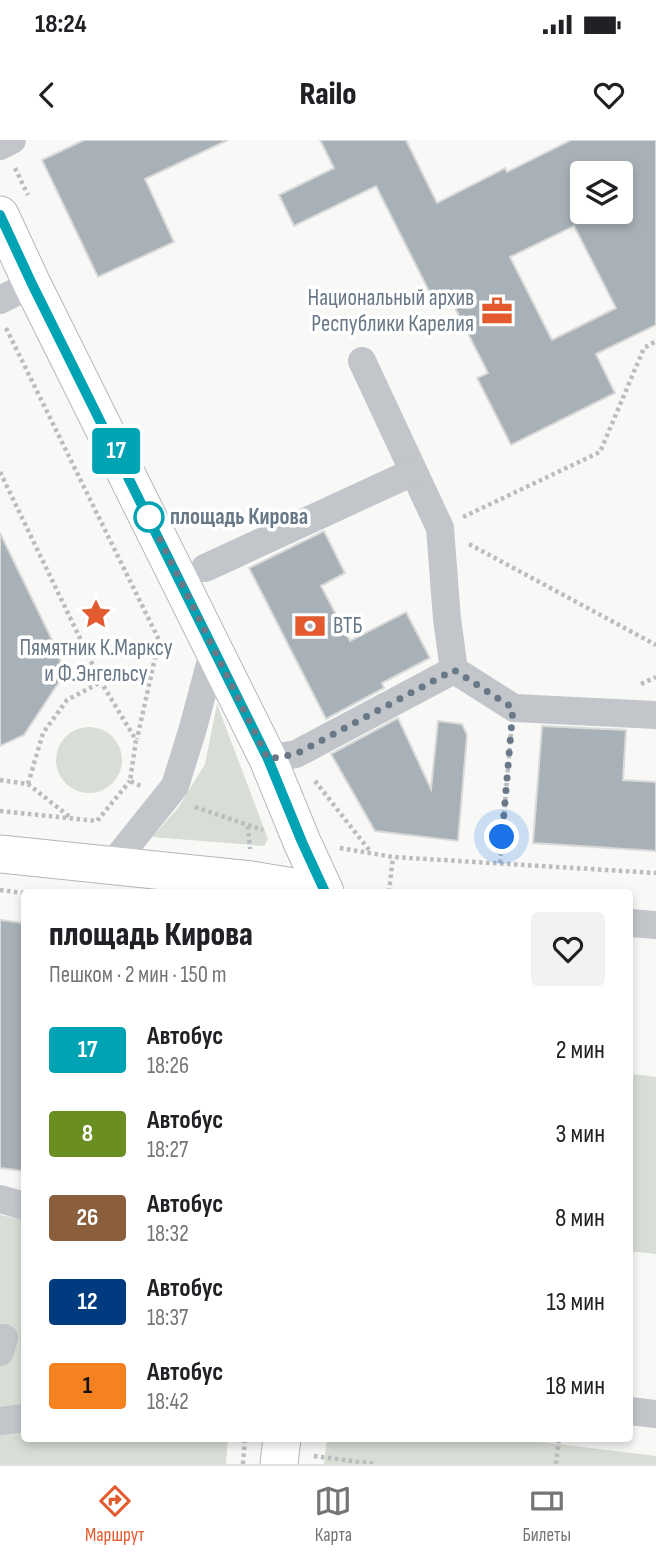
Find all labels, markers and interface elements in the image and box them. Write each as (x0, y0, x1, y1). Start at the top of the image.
text: 18:24 (35, 9, 87, 40)
text: Railo (300, 75, 357, 114)
icon: back (28, 76, 66, 114)
icon: heart (590, 76, 628, 114)
map controls (570, 161, 633, 224)
button: layers (570, 161, 633, 224)
place label: Национальный архив Республики Карелия (308, 284, 474, 338)
office icon: Национальный архив Республики Карелия (480, 294, 514, 328)
line badge: 17 (85, 428, 148, 474)
text: 17 (106, 436, 126, 465)
marker: площадь Кирова (134, 502, 164, 532)
place label: площадь Кирова (170, 503, 308, 531)
place icon: Пямятник К.Марксу и Ф.Энгельсу (79, 597, 113, 631)
bank icon: ВТБ (293, 609, 327, 643)
place label: ВТБ (333, 612, 363, 640)
place label: Пямятник К.Марксу и Ф.Энгельсу (19, 634, 173, 688)
your location (484, 819, 519, 854)
button: heart (531, 912, 605, 986)
text: площадь Кирова (49, 915, 253, 955)
text: Пешком · 2 мин · 150 m (49, 961, 226, 989)
text: Автобус (147, 1021, 223, 1052)
text: 17 (78, 1035, 97, 1064)
text: 2 мин (556, 1035, 605, 1066)
text: 18:26 (147, 1052, 189, 1080)
text: Автобус (147, 1105, 223, 1136)
text: 8 (82, 1119, 93, 1148)
text: 3 мин (556, 1119, 605, 1150)
text: 18:27 (147, 1136, 188, 1164)
text: Автобус (147, 1189, 223, 1220)
text: 26 (77, 1203, 98, 1232)
text: 8 мин (555, 1203, 605, 1234)
text: 18:32 (147, 1220, 189, 1248)
text: Автобус (147, 1273, 223, 1304)
text: 12 (77, 1287, 98, 1316)
text: 13 мин (546, 1287, 605, 1318)
text: 18:37 (147, 1304, 188, 1332)
text: Автобус (147, 1357, 223, 1388)
text: 1 (83, 1371, 92, 1400)
text: 18 мин (546, 1371, 605, 1402)
text: 18:42 (147, 1388, 189, 1416)
tab: Маршрут (85, 1482, 144, 1547)
tab: Карта (314, 1482, 352, 1547)
tab: Билеты (522, 1482, 571, 1547)

